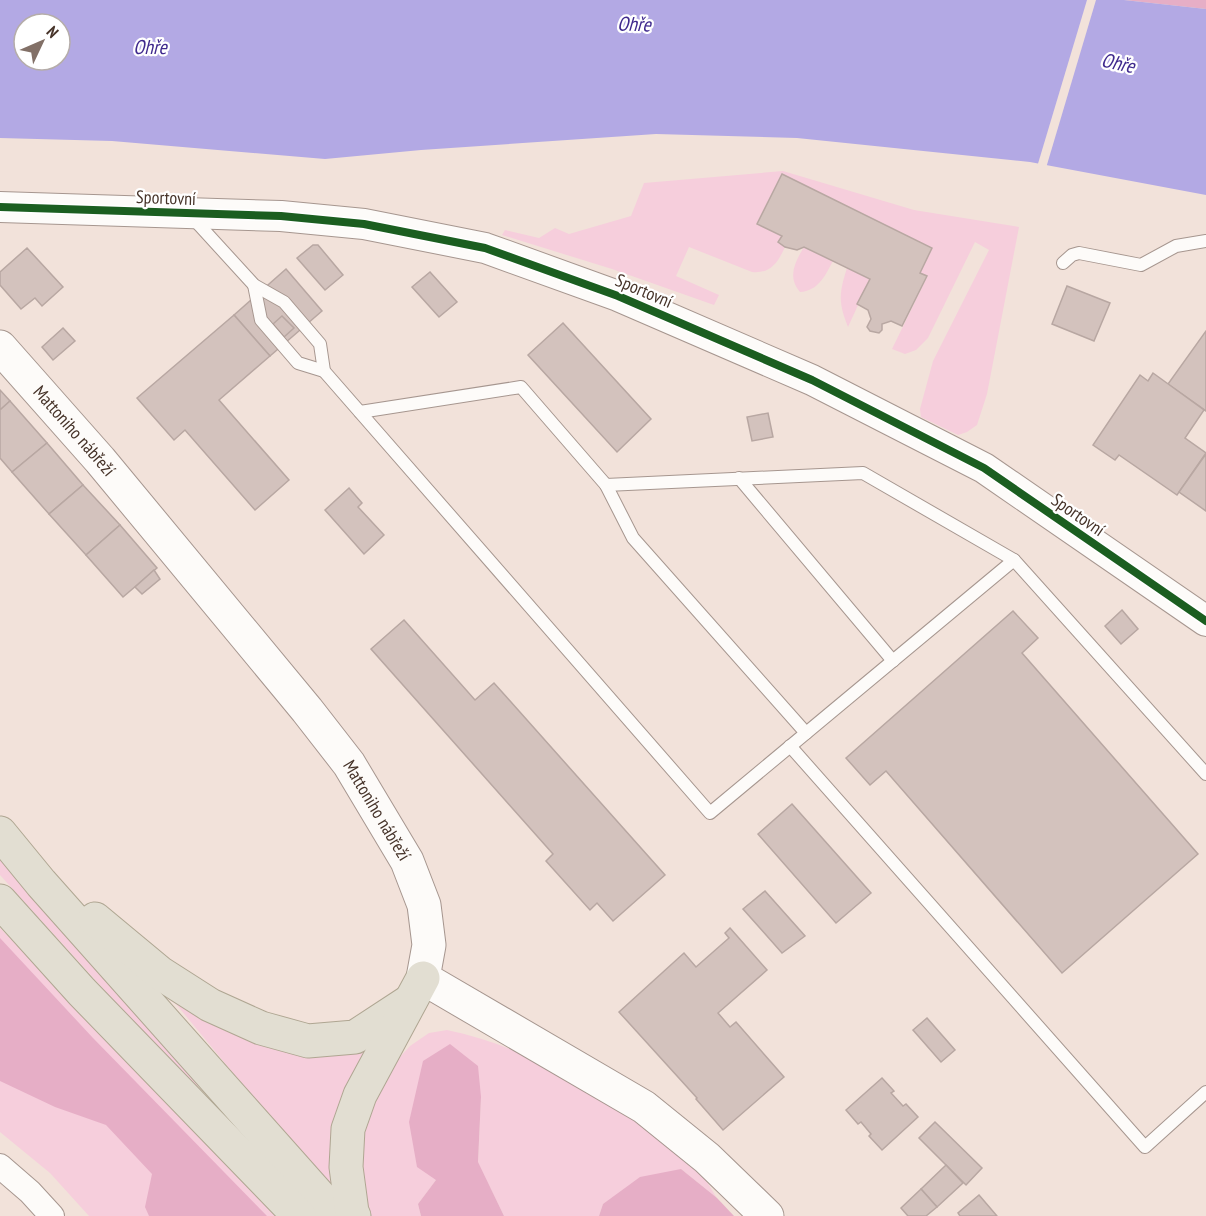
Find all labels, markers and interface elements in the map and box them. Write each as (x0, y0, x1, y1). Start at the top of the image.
water label: Ohře (617, 10, 653, 38)
north arrow (12, 12, 72, 72)
text: N (43, 22, 63, 42)
water label: Ohře (133, 34, 168, 60)
water label: Ohře (1099, 47, 1139, 80)
street label: Sportovní (136, 185, 196, 210)
street label: Sportovní (612, 268, 676, 313)
street label: Mattoniho nábřeží (29, 381, 121, 481)
street label: Sportovní (1047, 488, 1109, 541)
street label: Mattoniho nábřeží (338, 756, 416, 865)

